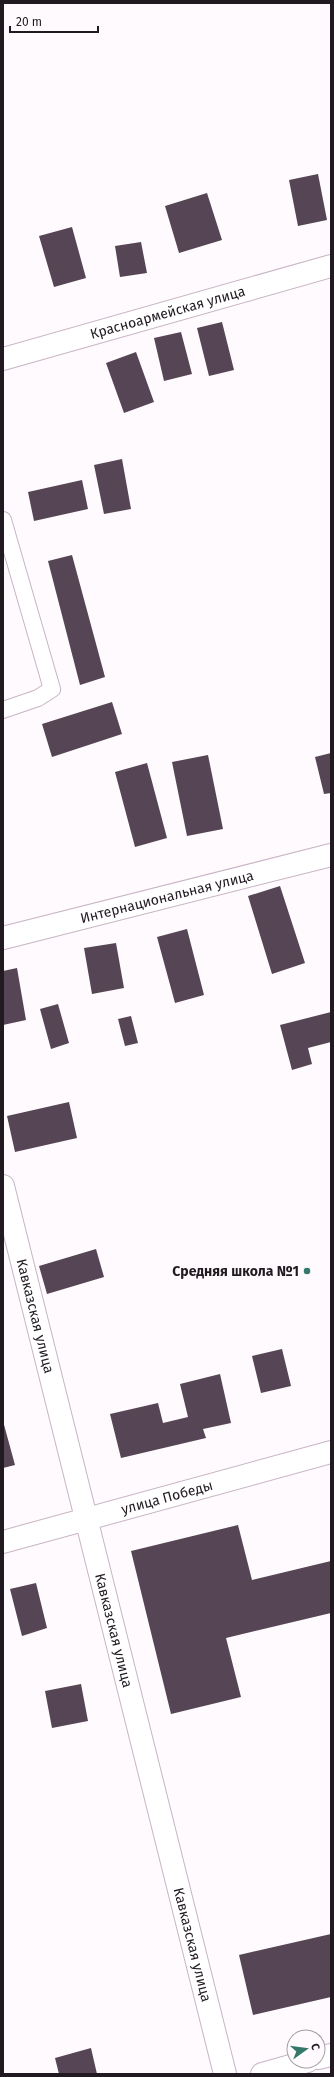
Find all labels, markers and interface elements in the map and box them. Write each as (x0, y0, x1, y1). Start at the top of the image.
scale bar (10, 8, 98, 34)
text: 20 m (16, 15, 42, 29)
street label: Красноармейская улица (88, 283, 247, 343)
street label: Интернациональная улица (78, 867, 255, 927)
street label: Кавказская улица (13, 1257, 57, 1375)
place label: Средняя школа №1 (172, 1263, 299, 1280)
marker: Средняя школа №1 (302, 1266, 312, 1276)
street label: улица Победы (119, 1477, 215, 1518)
street label: Кавказская улица (91, 1572, 136, 1689)
street label: Кавказская улица (170, 1886, 215, 2004)
north arrow (286, 2029, 326, 2069)
text: С (308, 2042, 322, 2052)

